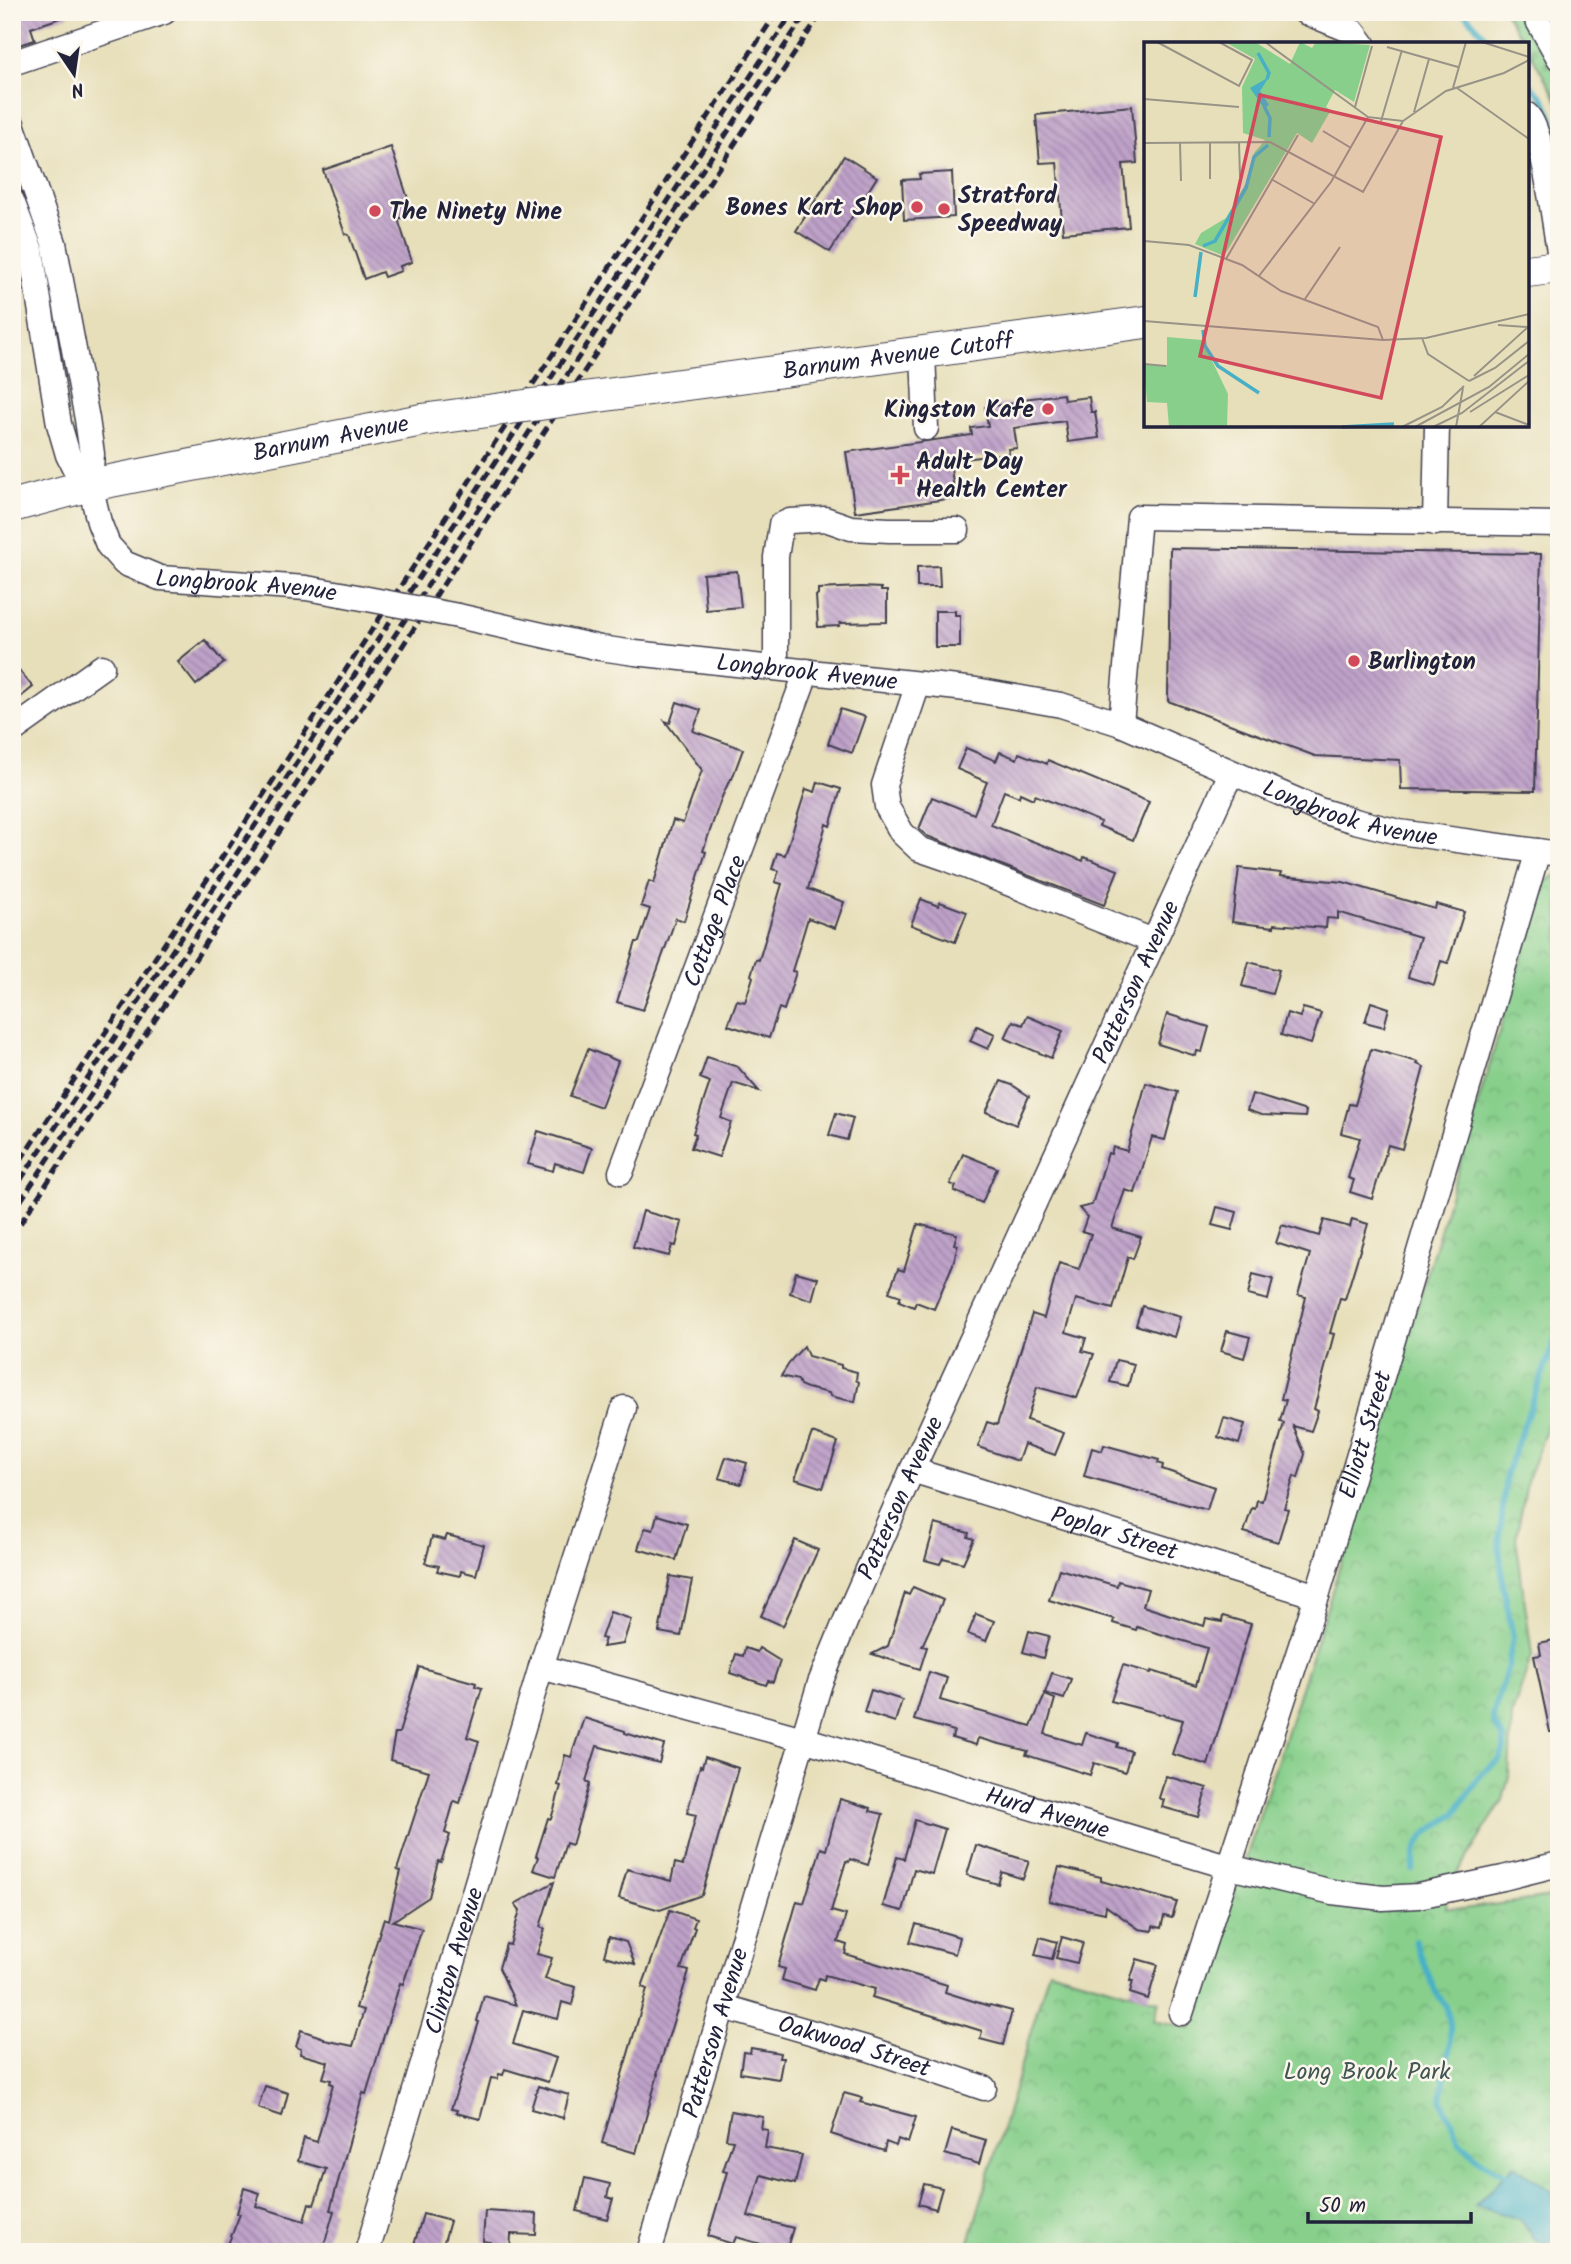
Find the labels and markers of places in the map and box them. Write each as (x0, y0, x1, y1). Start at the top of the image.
place label: Stratford Speedway (958, 177, 1063, 244)
place label: Bones Kart Shop (726, 189, 903, 228)
place label: The Ninety Nine (389, 193, 562, 232)
marker: Bones Kart Shop (909, 199, 925, 215)
marker: Stratford Speedway (936, 201, 952, 217)
marker: The Ninety Nine (367, 203, 383, 219)
place label: Kingston Kafe (884, 391, 1034, 430)
marker: Kingston Kafe (1040, 401, 1056, 417)
place label: Adult Day Health Center (916, 443, 1068, 510)
marker: Adult Day Health Center (890, 465, 910, 485)
place label: Burlington (1368, 643, 1476, 682)
marker: Burlington (1346, 653, 1362, 669)

